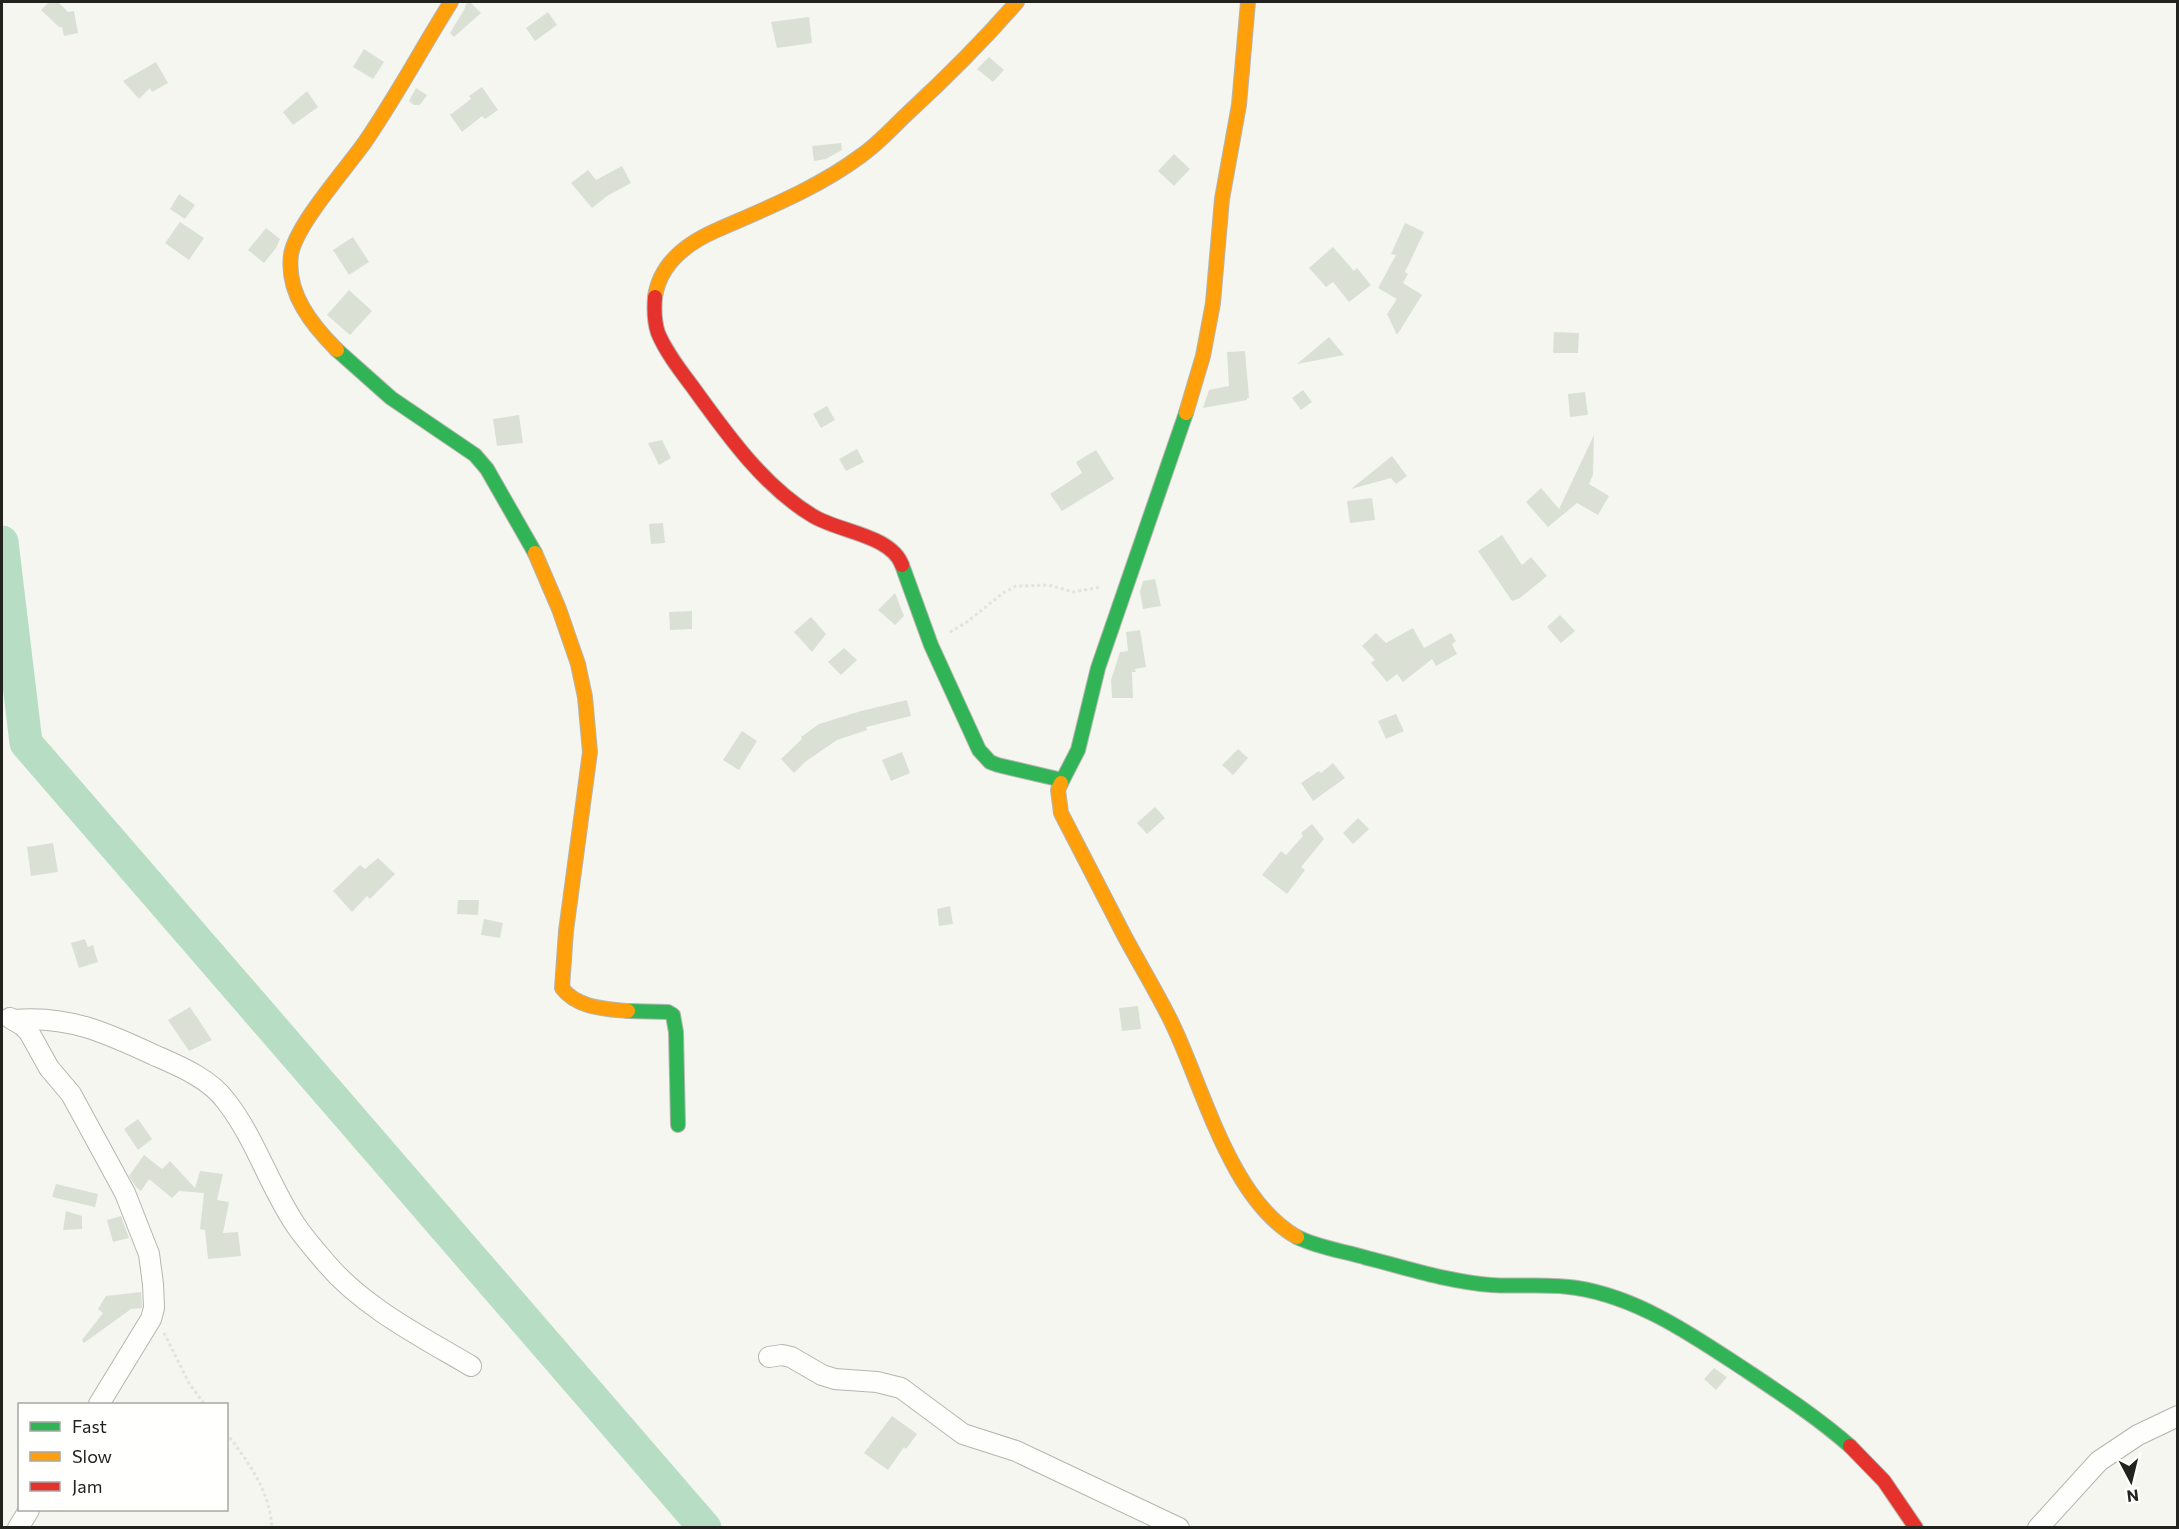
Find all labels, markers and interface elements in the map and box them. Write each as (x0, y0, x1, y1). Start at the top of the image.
legend (18, 1403, 228, 1511)
text: Fast (72, 1415, 107, 1437)
text: Slow (72, 1445, 112, 1467)
north arrow (2101, 1451, 2161, 1511)
text: Jam (72, 1475, 102, 1497)
text: N (2126, 1486, 2140, 1507)

